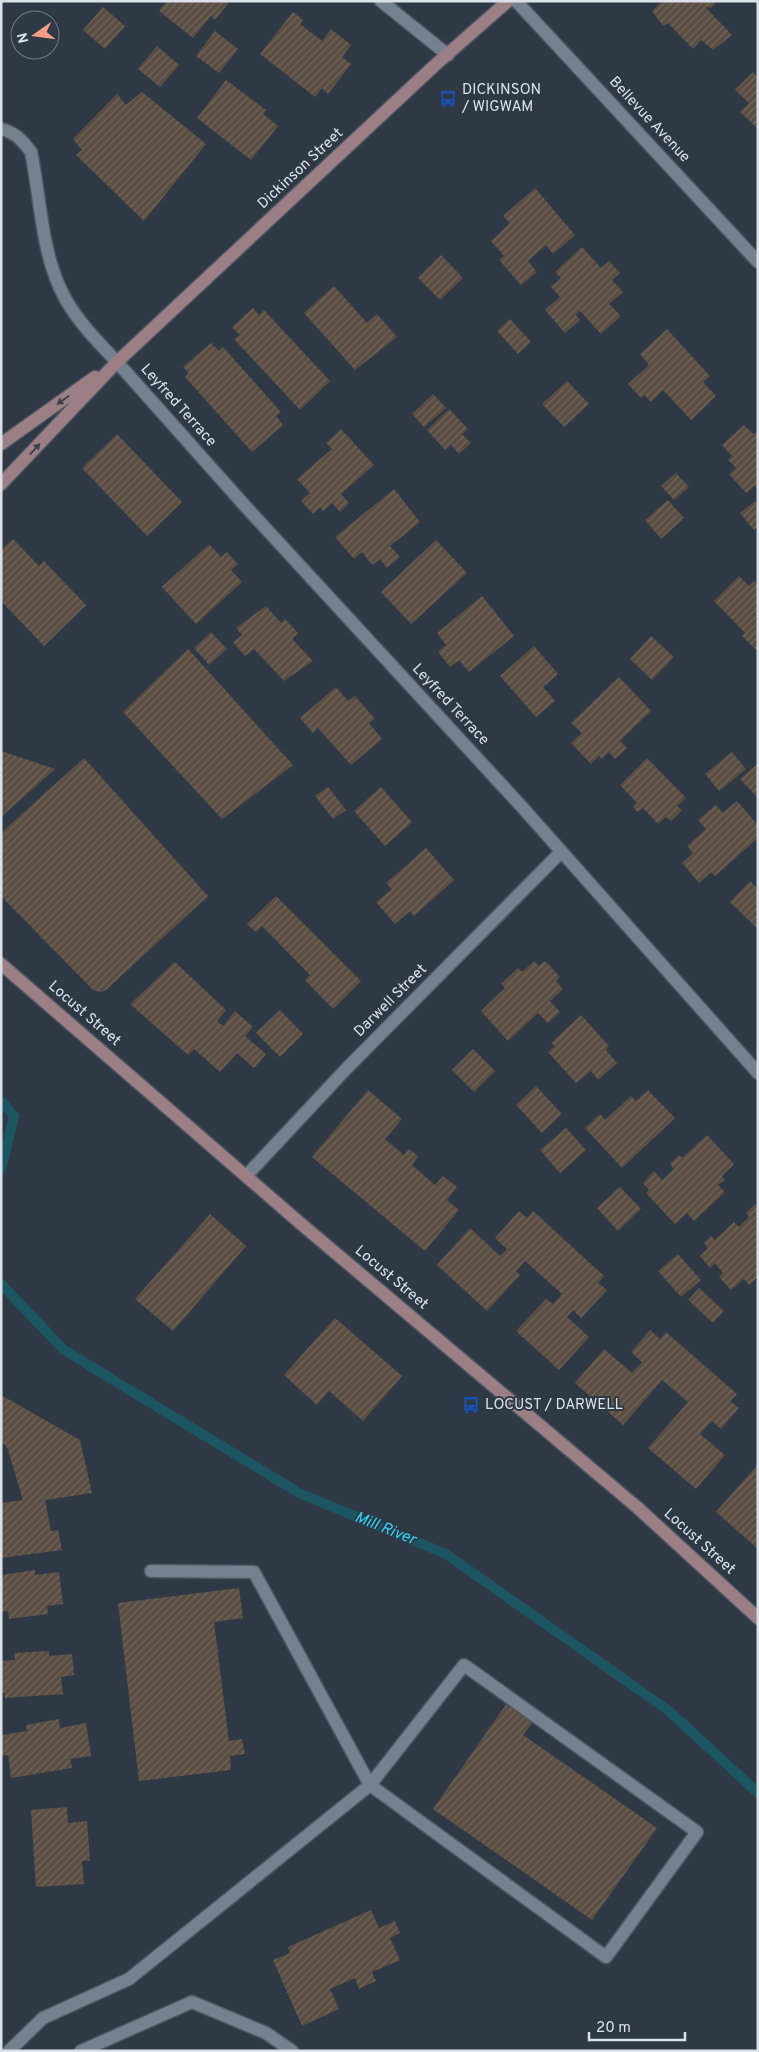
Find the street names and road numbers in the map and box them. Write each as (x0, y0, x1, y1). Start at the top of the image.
street label: Bellevue Avenue (604, 73, 694, 167)
street label: Dickinson Street (254, 124, 348, 214)
street label: Leyfred Terrace (136, 361, 220, 451)
street label: Leyfred Terrace (407, 660, 493, 750)
street label: Darwell Street (351, 961, 431, 1041)
street label: Locust Street (44, 977, 124, 1051)
street label: Locust Street (350, 1242, 432, 1314)
street label: Locust Street (659, 1505, 739, 1579)

